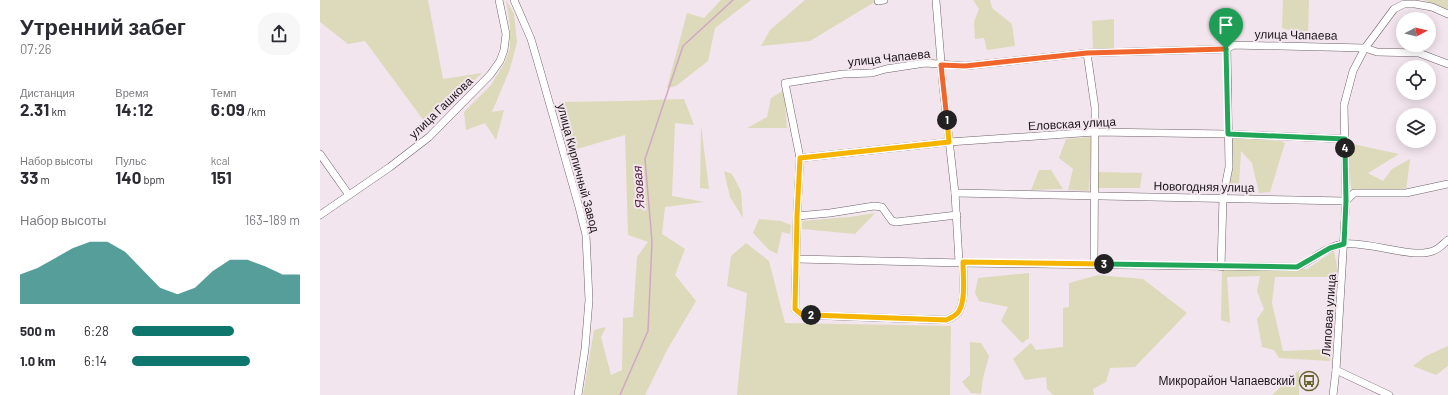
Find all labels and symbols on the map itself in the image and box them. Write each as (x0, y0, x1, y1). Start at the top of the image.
pin (1209, 8, 1243, 49)
north arrow (1396, 12, 1436, 52)
street label: улица Чапаева (1254, 26, 1338, 43)
street label: улица Чапаева (847, 46, 931, 69)
street label: улица Гашкова (406, 73, 476, 142)
street label: улица Кирпичный Завод (554, 102, 603, 234)
pin: 1 (937, 110, 957, 130)
street label: Еловская улица (1028, 114, 1117, 133)
pin: 4 (1335, 138, 1355, 158)
water label: Язовая (629, 165, 648, 210)
street label: Новогодняя улица (1153, 178, 1255, 195)
pin: 3 (1094, 254, 1114, 274)
street label: Липовая улица (1318, 273, 1339, 357)
pin: 2 (801, 305, 821, 325)
bus stop icon: Микрорайон Чапаевский (1298, 370, 1320, 392)
place label: Микрорайон Чапаевский (1159, 373, 1295, 388)

